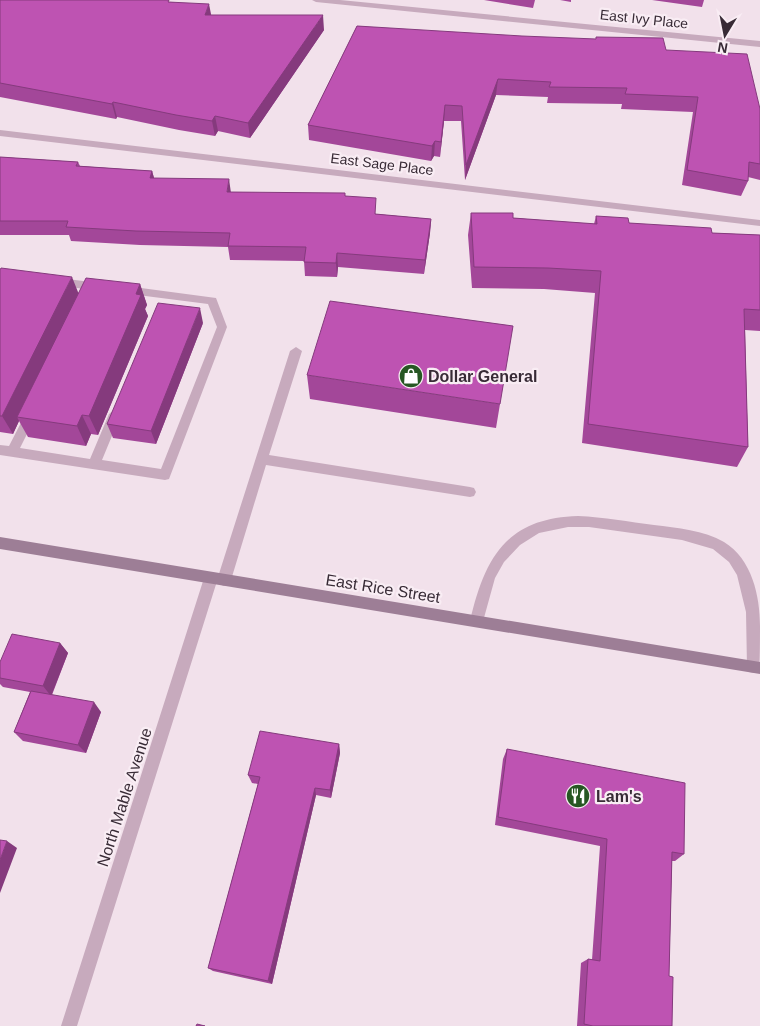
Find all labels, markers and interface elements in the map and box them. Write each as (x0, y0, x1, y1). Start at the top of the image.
street label: East Ivy Place (599, 6, 689, 32)
north arrow (700, 10, 750, 60)
text: N (716, 39, 729, 57)
street label: East Sage Place (330, 150, 435, 178)
shop icon: Dollar General (398, 363, 424, 389)
place label: Dollar General (428, 368, 537, 385)
street label: East Rice Street (324, 571, 442, 606)
street label: North Mable Avenue (94, 726, 155, 869)
restaurant icon: Lam's (565, 783, 591, 809)
place label: Lam's (596, 788, 642, 805)

